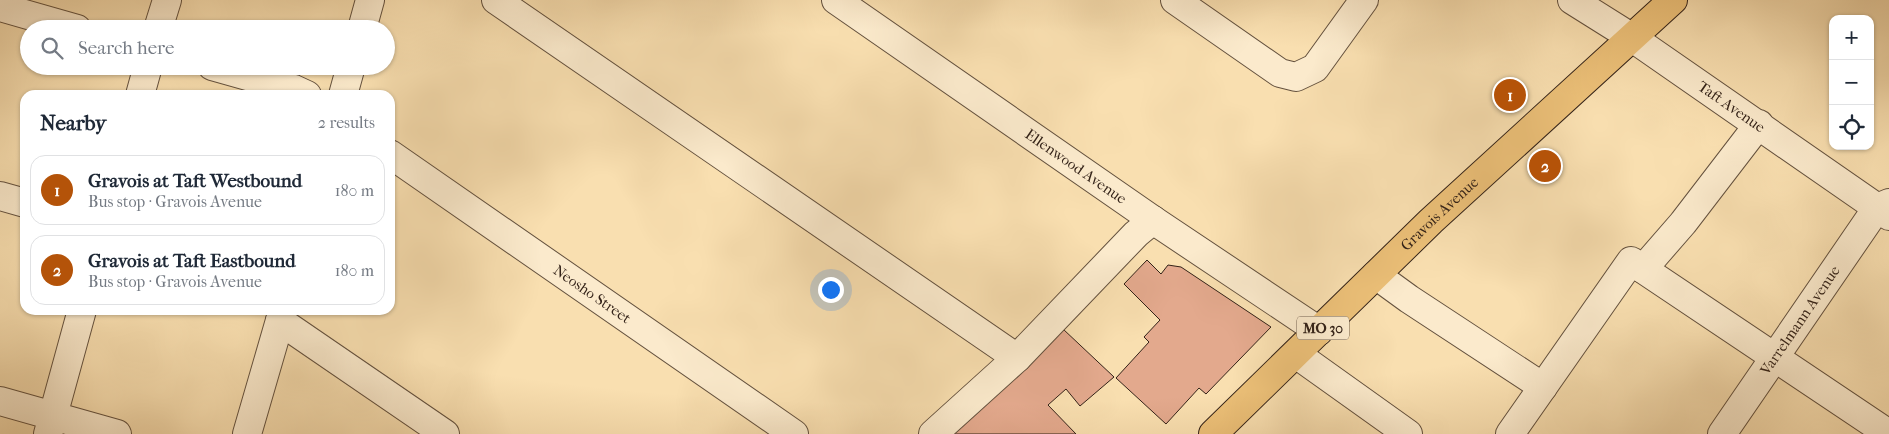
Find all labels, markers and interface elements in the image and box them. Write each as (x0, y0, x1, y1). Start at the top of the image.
map controls (1829, 15, 1874, 150)
button: + (1829, 15, 1874, 60)
search box (20, 20, 395, 75)
icon: search (38, 34, 66, 62)
text: Search here (78, 37, 174, 59)
button: − (1829, 60, 1874, 105)
pin: 1 (1494, 76, 1526, 114)
street label: Taft Avenue (1694, 77, 1769, 137)
button: locate (1829, 105, 1874, 150)
text: Nearby (40, 111, 106, 135)
text: 2 results (318, 113, 375, 132)
street label: Ellenwood Avenue (1022, 125, 1130, 208)
pin: 2 (1529, 147, 1561, 185)
text: Gravois at Taft Westbound (88, 170, 302, 192)
street label: Gravois Avenue (1397, 173, 1483, 255)
text: 1 (54, 181, 60, 200)
text: 180 m (335, 181, 374, 200)
text: Bus stop · Gravois Avenue (88, 192, 262, 211)
text: Gravois at Taft Eastbound (88, 250, 296, 272)
text: 2 (53, 261, 61, 280)
text: 180 m (335, 261, 374, 280)
street label: Neosho Street (550, 261, 635, 328)
street label: Varrelmann Avenue (1756, 262, 1844, 379)
text: Bus stop · Gravois Avenue (88, 272, 262, 291)
your location (818, 277, 844, 303)
road number: MO 30 (1297, 316, 1349, 339)

